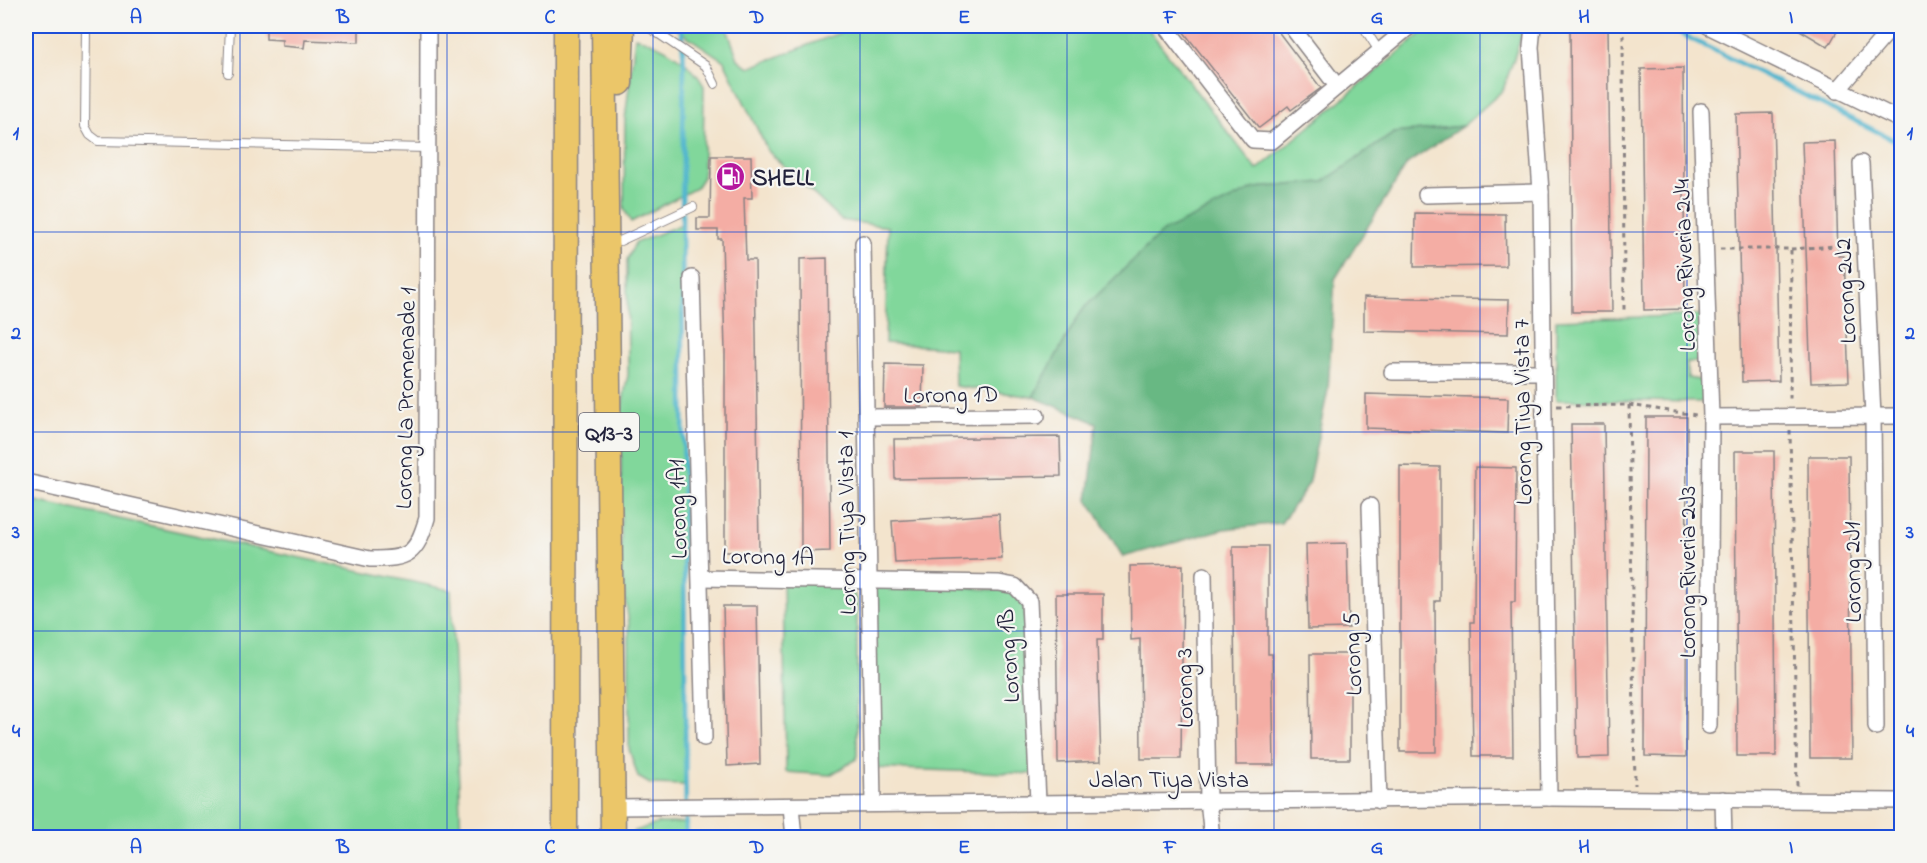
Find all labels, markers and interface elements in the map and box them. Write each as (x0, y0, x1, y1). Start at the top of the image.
text: A (130, 4, 142, 33)
text: B (335, 4, 350, 33)
text: C (545, 4, 556, 33)
text: D (749, 4, 764, 33)
text: E (958, 4, 970, 33)
text: F (1163, 4, 1177, 33)
text: G (1371, 4, 1384, 33)
text: H (1578, 4, 1590, 33)
text: I (1789, 4, 1794, 33)
text: 1 (13, 120, 20, 149)
text: 1 (1907, 120, 1914, 149)
fuel station icon: SHELL (715, 161, 747, 193)
place label: SHELL (752, 162, 815, 197)
street label: Lorong Riveria 2J4 (1666, 178, 1707, 352)
street label: Lorong 2J2 (1827, 237, 1868, 344)
street label: Lorong La Promenade 1 (388, 286, 427, 509)
street label: Lorong Tiya Vista 7 (1505, 318, 1545, 505)
text: 2 (10, 320, 21, 349)
text: 2 (1904, 320, 1915, 349)
street label: Lorong 1D (903, 378, 999, 415)
road number: Q13-3 (579, 413, 639, 451)
street label: Lorong Tiya Vista 1 (829, 430, 869, 615)
street label: Lorong 1A1 (660, 458, 699, 559)
street label: Lorong Riveria 2J3 (1672, 486, 1707, 658)
text: 3 (11, 519, 20, 548)
text: 3 (1905, 519, 1914, 548)
street label: Lorong 2J1 (1836, 521, 1873, 623)
street label: Lorong 1A (721, 540, 814, 577)
street label: Lorong 1B (990, 608, 1031, 704)
street label: Lorong 5 (1336, 611, 1373, 696)
street label: Lorong 3 (1168, 648, 1205, 728)
text: 4 (12, 718, 21, 747)
text: 4 (1906, 718, 1915, 747)
street label: Jalan Tiya Vista (1089, 764, 1249, 800)
text: A (130, 834, 142, 863)
text: B (335, 834, 350, 863)
text: C (545, 834, 556, 863)
text: D (749, 834, 764, 863)
text: E (958, 834, 970, 863)
text: F (1163, 834, 1177, 863)
text: G (1371, 834, 1384, 863)
text: H (1578, 834, 1590, 863)
text: I (1789, 834, 1794, 863)

